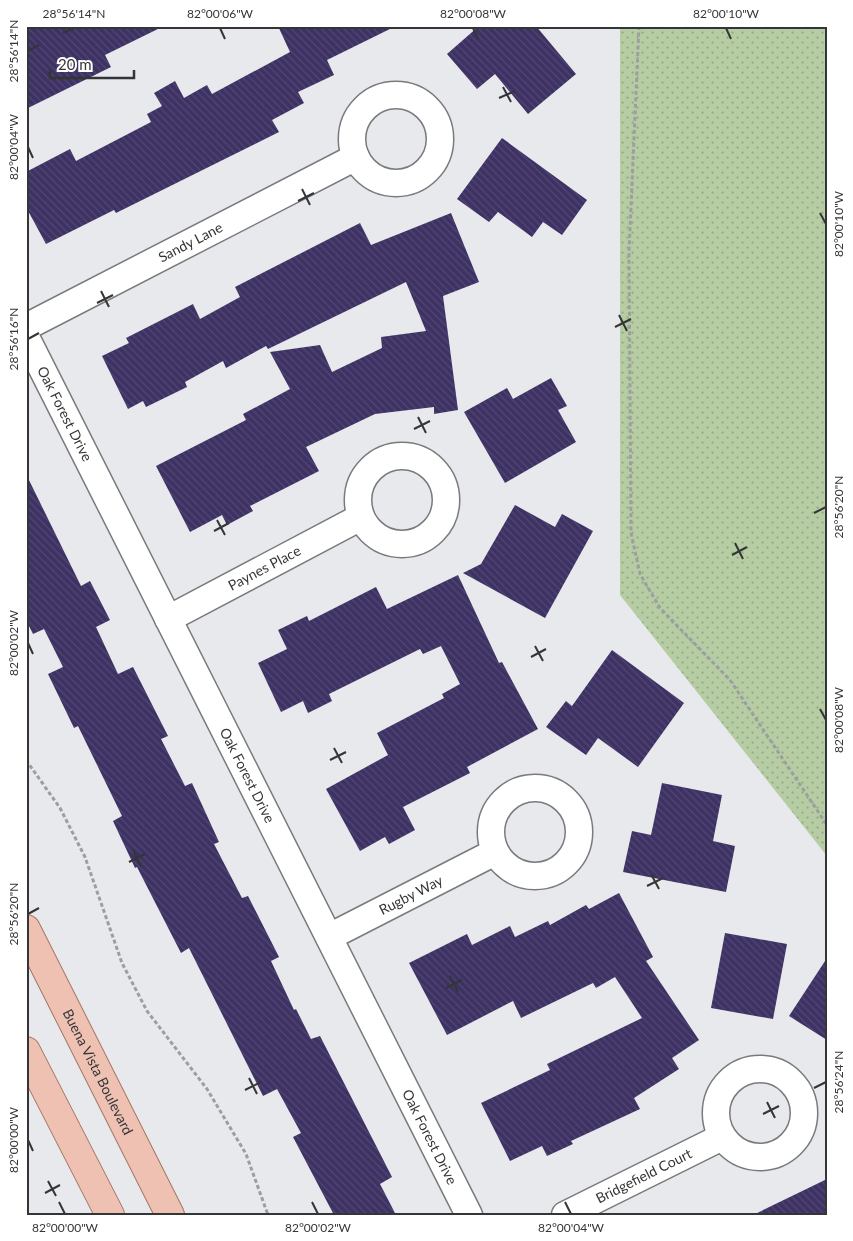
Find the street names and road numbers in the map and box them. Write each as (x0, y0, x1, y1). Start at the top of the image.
street label: Sandy Lane (155, 218, 225, 265)
street label: Oak Forest Drive (34, 363, 96, 464)
street label: Paynes Place (225, 541, 303, 594)
street label: Oak Forest Drive (217, 725, 279, 826)
street label: Rugby Way (376, 871, 446, 918)
street label: Buena Vista Boulevard (60, 1006, 137, 1137)
street label: Oak Forest Drive (399, 1086, 461, 1187)
street label: Bridgefield Court (593, 1144, 694, 1206)

